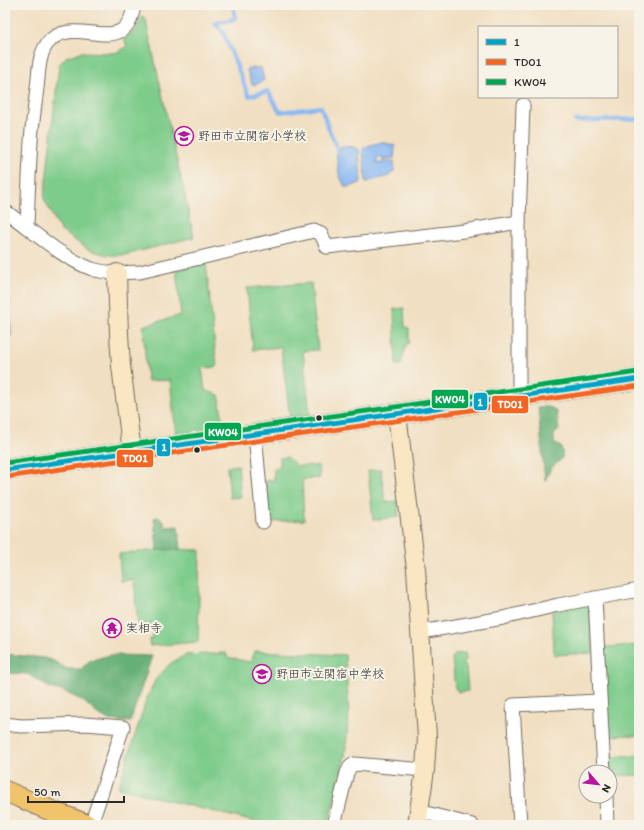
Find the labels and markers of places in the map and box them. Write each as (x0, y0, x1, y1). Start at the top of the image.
school or university icon: 野田市立関宿小学校 (173, 125, 195, 147)
place label: 野田市立関宿小学校 (198, 129, 306, 143)
unlabelled marker (314, 413, 324, 423)
unlabelled marker (192, 445, 202, 455)
temple icon: 実相寺 (101, 617, 123, 639)
place label: 実相寺 (126, 621, 162, 635)
school or university icon: 野田市立関宿中学校 (251, 663, 273, 685)
place label: 野田市立関宿中学校 (276, 667, 384, 681)

